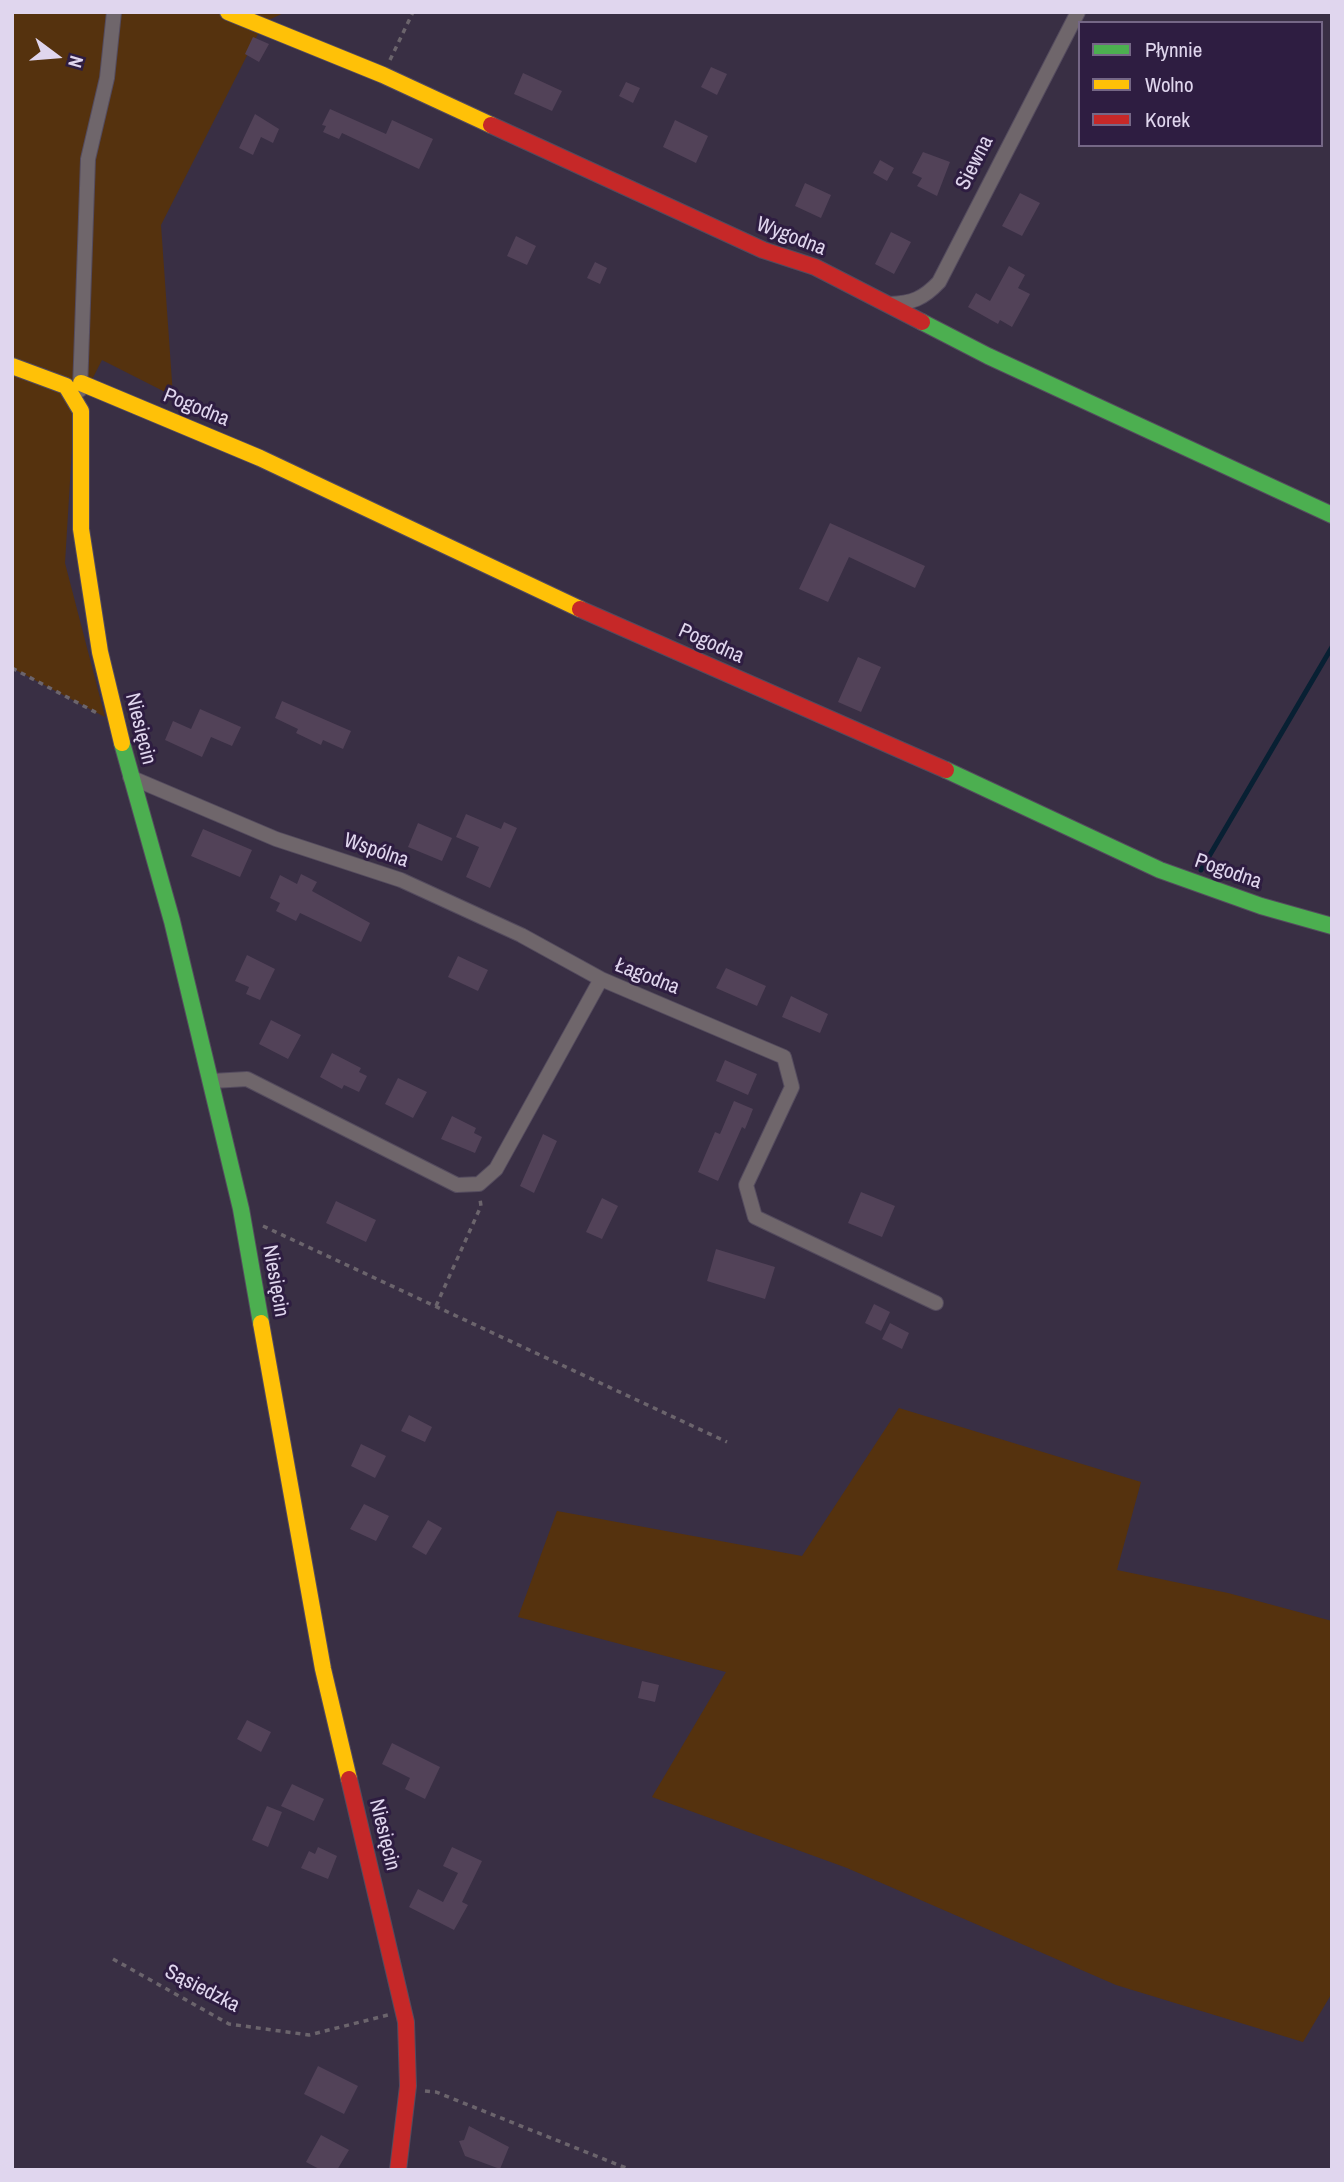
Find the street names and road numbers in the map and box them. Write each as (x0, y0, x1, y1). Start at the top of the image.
street label: Siewna (951, 132, 999, 194)
street label: Wygodna (753, 212, 829, 262)
street label: Pogodna (159, 383, 233, 433)
street label: Pogodna (674, 618, 748, 670)
street label: Niesięcin (119, 691, 161, 767)
street label: Wspólna (340, 828, 412, 874)
street label: Pogodna (1191, 849, 1265, 895)
street label: Łagodna (611, 953, 683, 1001)
street label: Niesięcin (256, 1243, 294, 1319)
street label: Niesięcin (363, 1797, 405, 1873)
street label: Sąsiedzka (160, 1960, 244, 2018)

